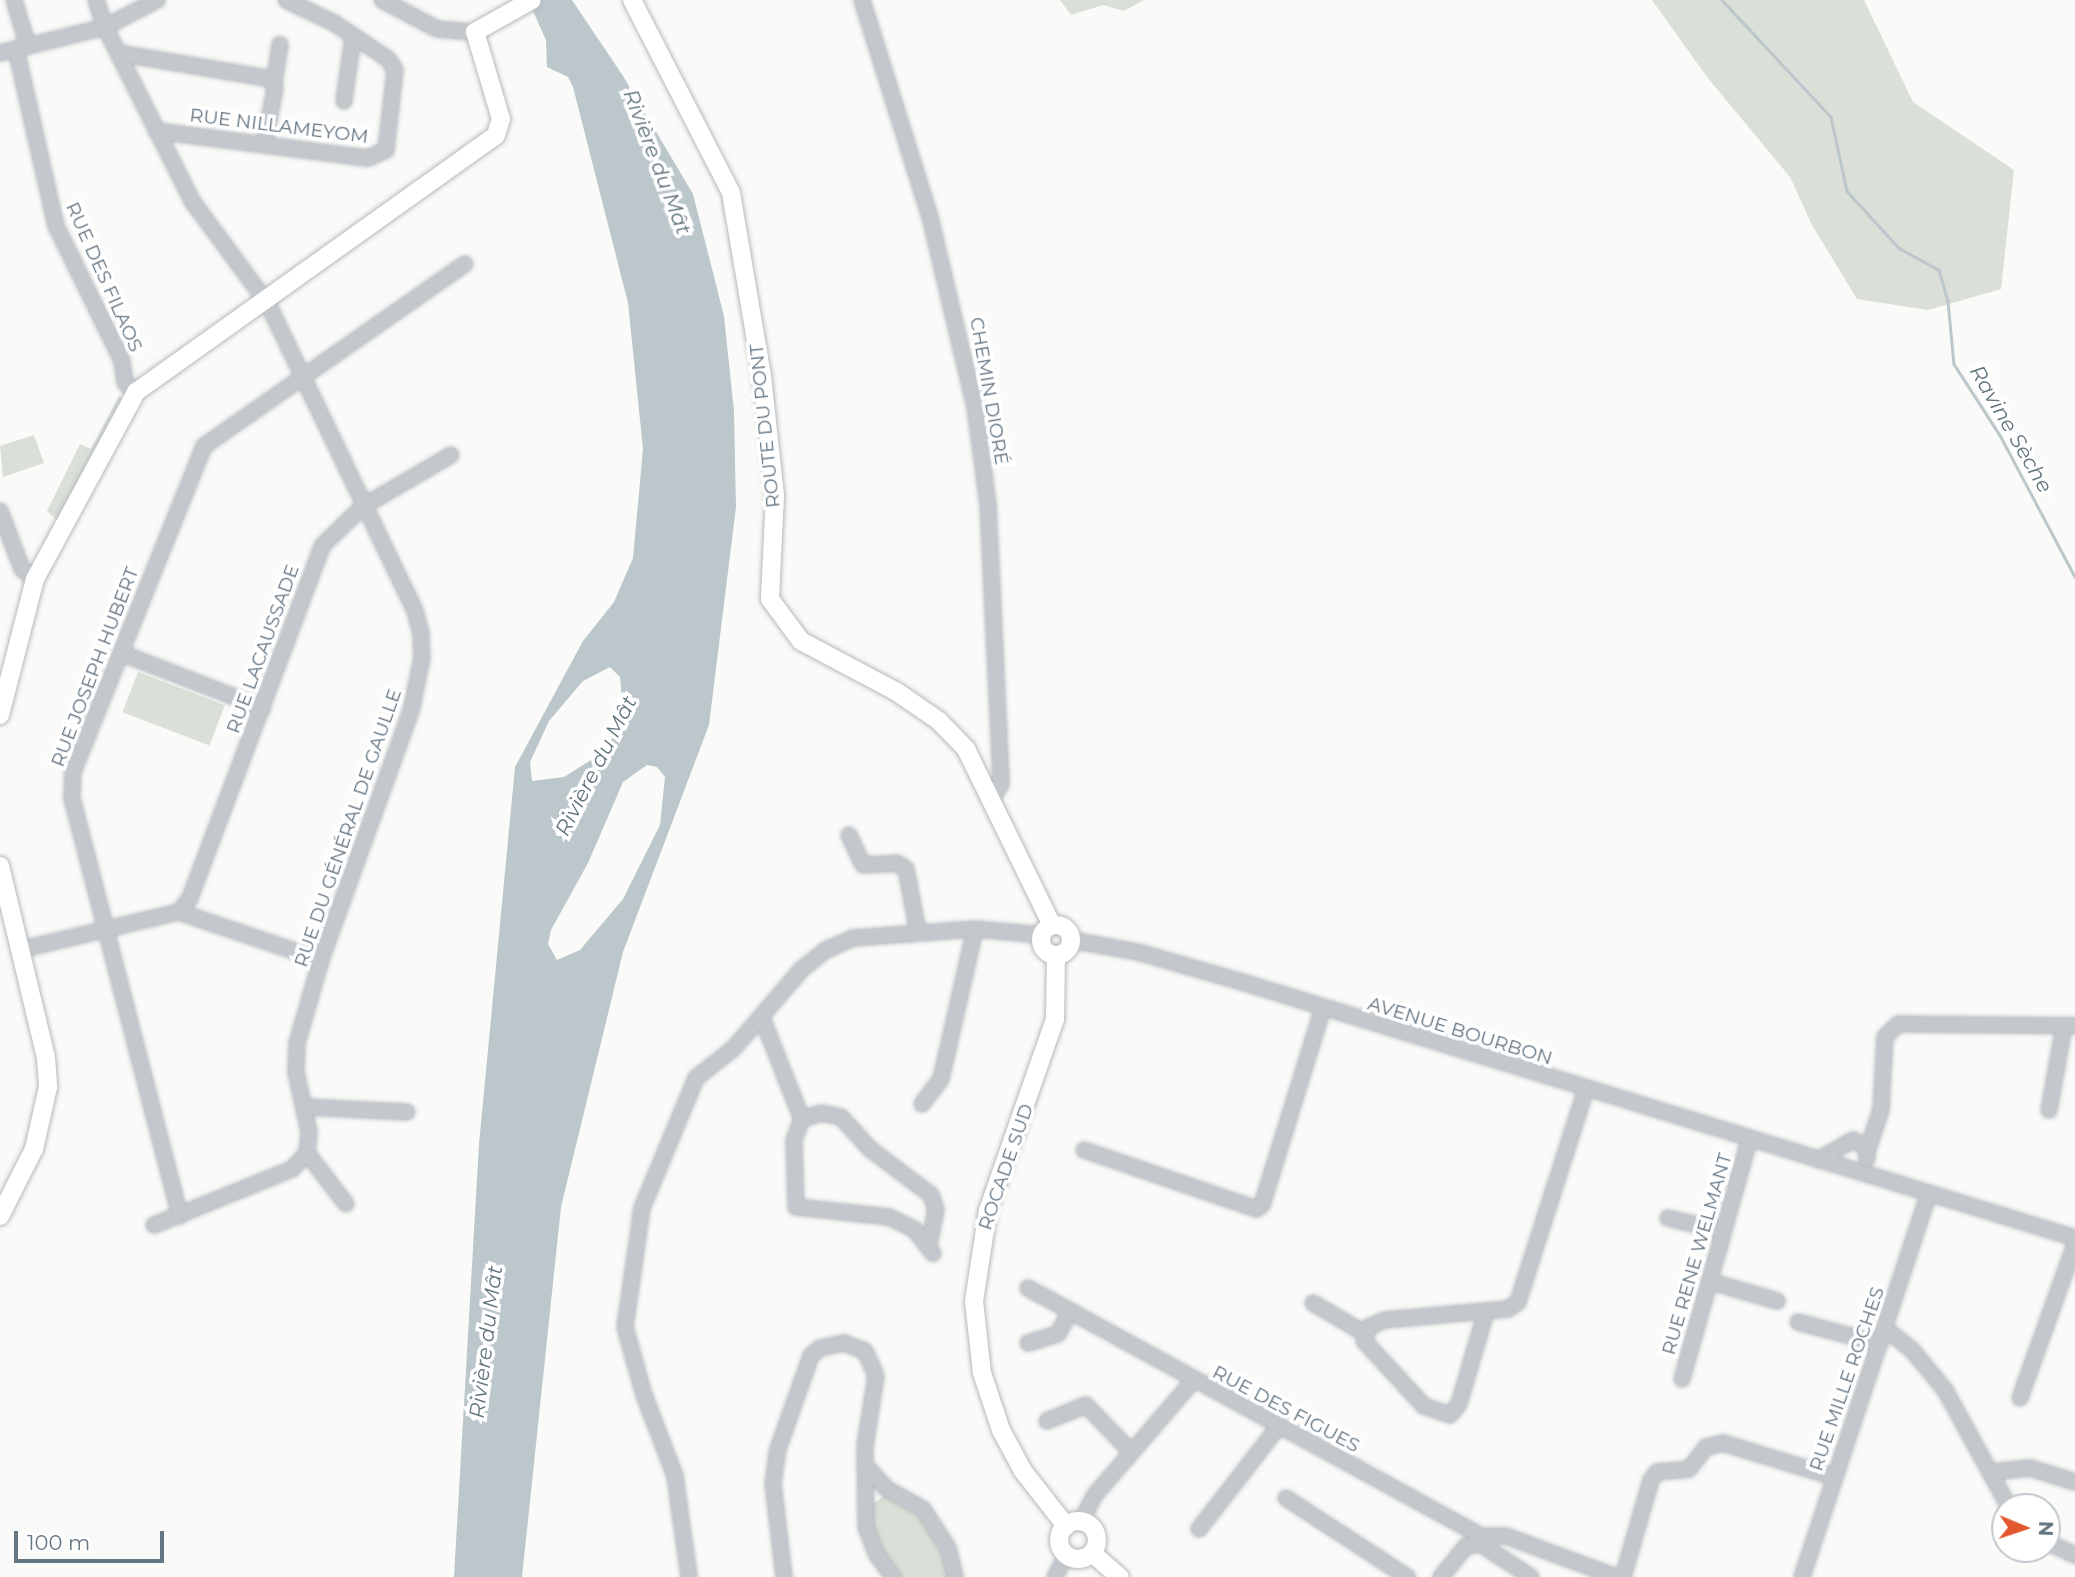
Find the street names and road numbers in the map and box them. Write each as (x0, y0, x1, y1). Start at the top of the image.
street label: RUE NILLAMEYOM (188, 104, 370, 148)
street label: RUE DES FILAOS (61, 199, 147, 355)
street label: CHEMIN DIORÉ (965, 315, 1013, 467)
street label: ROUTE DU PONT (745, 343, 785, 509)
street label: RUE LACAUSSADE (222, 561, 304, 737)
street label: RUE JOSEPH HUBERT (46, 564, 144, 770)
street label: RUE DU GÉNÉRAL DE GAULLE (290, 686, 406, 970)
street label: AVENUE BOURBON (1365, 992, 1555, 1070)
street label: ROCADE SUD (974, 1101, 1038, 1233)
street label: RUE RENE WELMANT (1657, 1150, 1737, 1358)
street label: RUE MILLE ROCHES (1805, 1284, 1889, 1474)
street label: RUE DES FIGUES (1208, 1361, 1364, 1457)

